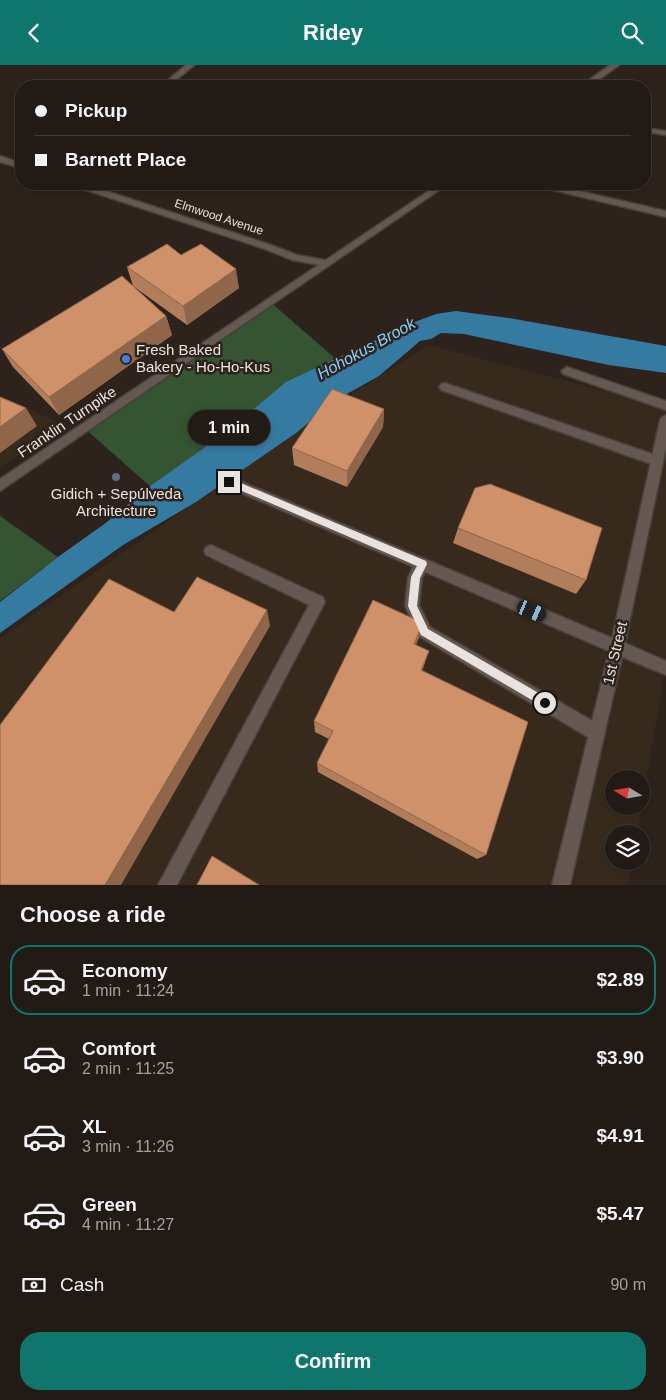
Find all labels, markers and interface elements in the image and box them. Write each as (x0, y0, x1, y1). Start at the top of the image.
icon: back (20, 19, 48, 47)
icon: search (618, 19, 646, 47)
text: Ridey (303, 20, 363, 45)
text: Pickup (65, 100, 127, 121)
text: Barnett Place (65, 149, 186, 170)
street label: Elmwood Avenue (173, 196, 265, 238)
water label: Hohokus Brook (314, 314, 419, 382)
place label: Fresh Baked Bakery - Ho-Ho-Kus (136, 341, 270, 375)
marker: Fresh Baked Bakery - Ho-Ho-Kus (120, 353, 132, 365)
street label: Franklin Turnpike (14, 382, 119, 461)
callout: 1 min (188, 409, 270, 445)
text: 1 min (208, 419, 250, 436)
marker: Gidich + Sepúlveda Architecture (110, 471, 122, 483)
route end (218, 471, 240, 493)
place label: Gidich + Sepúlveda Architecture (51, 485, 182, 519)
car (515, 598, 548, 624)
street label: 1st Street (599, 619, 630, 686)
route start (534, 692, 556, 714)
north arrow (605, 770, 650, 815)
map controls (605, 770, 650, 870)
button: layers (605, 825, 650, 870)
text: Choose a ride (20, 902, 165, 927)
icon: car (22, 958, 67, 1003)
text: Economy (82, 960, 168, 981)
text: $2.89 (596, 969, 644, 990)
text: 1 min · 11:24 (82, 982, 174, 999)
icon: car (22, 1036, 67, 1081)
text: Comfort (82, 1038, 156, 1059)
text: $3.90 (596, 1047, 644, 1068)
text: 2 min · 11:25 (82, 1060, 174, 1077)
icon: car (22, 1114, 67, 1159)
text: XL (82, 1116, 106, 1137)
text: $4.91 (596, 1125, 644, 1146)
text: 3 min · 11:26 (82, 1138, 174, 1155)
icon: car (22, 1192, 67, 1237)
text: Green (82, 1194, 137, 1215)
text: $5.47 (596, 1203, 644, 1224)
text: 4 min · 11:27 (82, 1216, 174, 1233)
icon: cash (20, 1271, 48, 1299)
text: Cash (60, 1274, 104, 1295)
text: 90 m (610, 1276, 646, 1293)
button: Confirm (20, 1332, 646, 1390)

